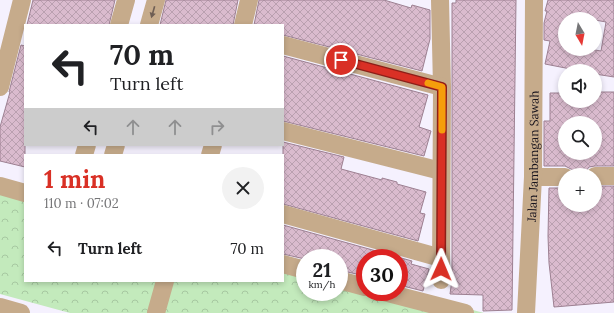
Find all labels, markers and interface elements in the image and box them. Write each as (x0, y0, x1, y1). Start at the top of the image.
one-way arrow (150, 7, 156, 19)
north arrow (558, 12, 602, 56)
map controls (558, 12, 602, 212)
text: 70 m (110, 37, 174, 73)
icon: left (44, 40, 96, 92)
pin (324, 43, 358, 77)
icon: arrive (330, 49, 352, 71)
button: sound (558, 64, 602, 108)
text: Turn left (110, 72, 183, 95)
street label: Jalan Jambangan Sawah (523, 91, 541, 223)
icon: left (80, 116, 102, 138)
icon: ahead (122, 116, 144, 138)
icon: ahead (164, 116, 186, 138)
icon: right (206, 116, 228, 138)
button: search (558, 116, 602, 160)
text: 1 min (44, 164, 105, 195)
button: close (222, 167, 264, 209)
button: + (558, 168, 602, 212)
text: 110 m · 07:02 (44, 195, 119, 212)
icon: left (44, 237, 66, 259)
text: Turn left (78, 239, 142, 258)
text: 70 m (230, 239, 264, 258)
position arrow (420, 248, 462, 290)
speed limit sign: 30 (356, 249, 408, 301)
text: 21 (313, 257, 331, 282)
text: km/h (308, 278, 336, 291)

